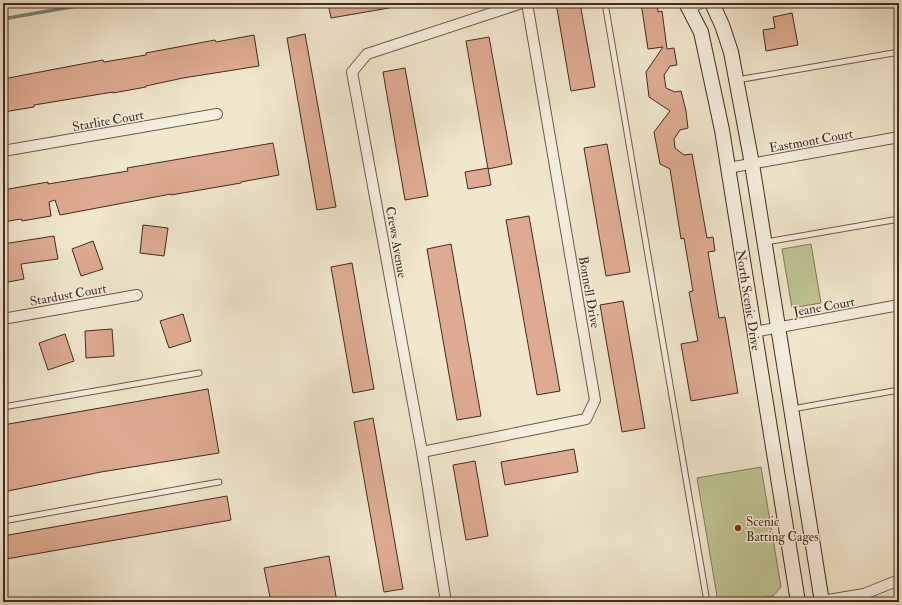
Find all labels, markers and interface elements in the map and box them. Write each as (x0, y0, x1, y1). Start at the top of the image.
street label: Starlite Court (71, 107, 145, 135)
street label: Eastmont Court (768, 126, 854, 156)
street label: Crews Avenue (382, 205, 410, 280)
street label: North Scenic Drive (732, 249, 764, 352)
street label: Bonnell Drive (575, 255, 603, 330)
street label: Stardust Court (29, 280, 108, 310)
street label: Jeane Court (791, 294, 856, 320)
place label: Scenic Batting Cages (746, 514, 819, 545)
marker: Scenic Batting Cages (733, 523, 743, 533)

